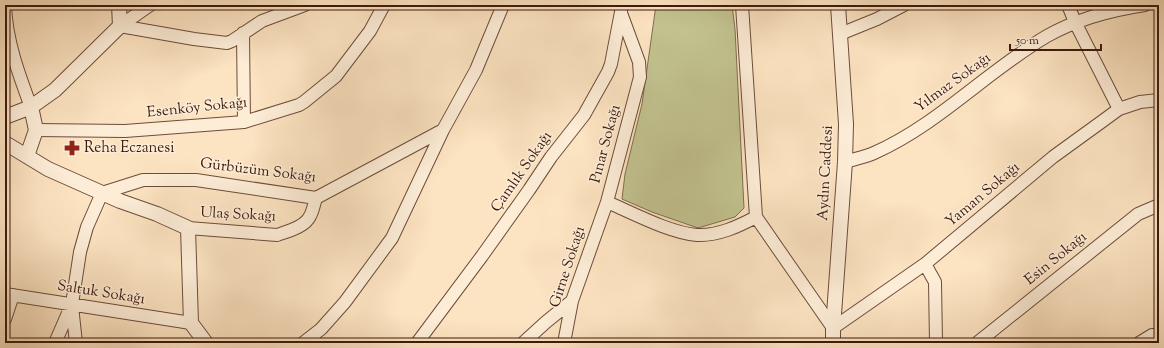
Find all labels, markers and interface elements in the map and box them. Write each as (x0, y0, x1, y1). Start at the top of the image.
scale bar (1010, 26, 1101, 52)
text: 50 m (1015, 32, 1039, 50)
street label: Yılmaz Sokağı (910, 48, 996, 118)
street label: Esenköy Sokağı (146, 92, 248, 124)
street label: Pınar Sokağı (585, 102, 627, 186)
street label: Aydın Caddesi (813, 125, 839, 221)
street label: Çamlık Sokağı (486, 127, 558, 217)
place label: Reha Eczanesi (84, 138, 174, 159)
pharmacy icon: Reha Eczanesi (63, 139, 81, 157)
street label: Gürbüzüm Sokağı (199, 153, 317, 189)
street label: Yaman Sokağı (941, 158, 1025, 232)
street label: Ulaş Sokağı (200, 203, 276, 227)
street label: Girne Sokağı (545, 224, 591, 310)
street label: Esin Sokağı (1020, 227, 1092, 291)
street label: Saltuk Sokağı (56, 276, 146, 310)

